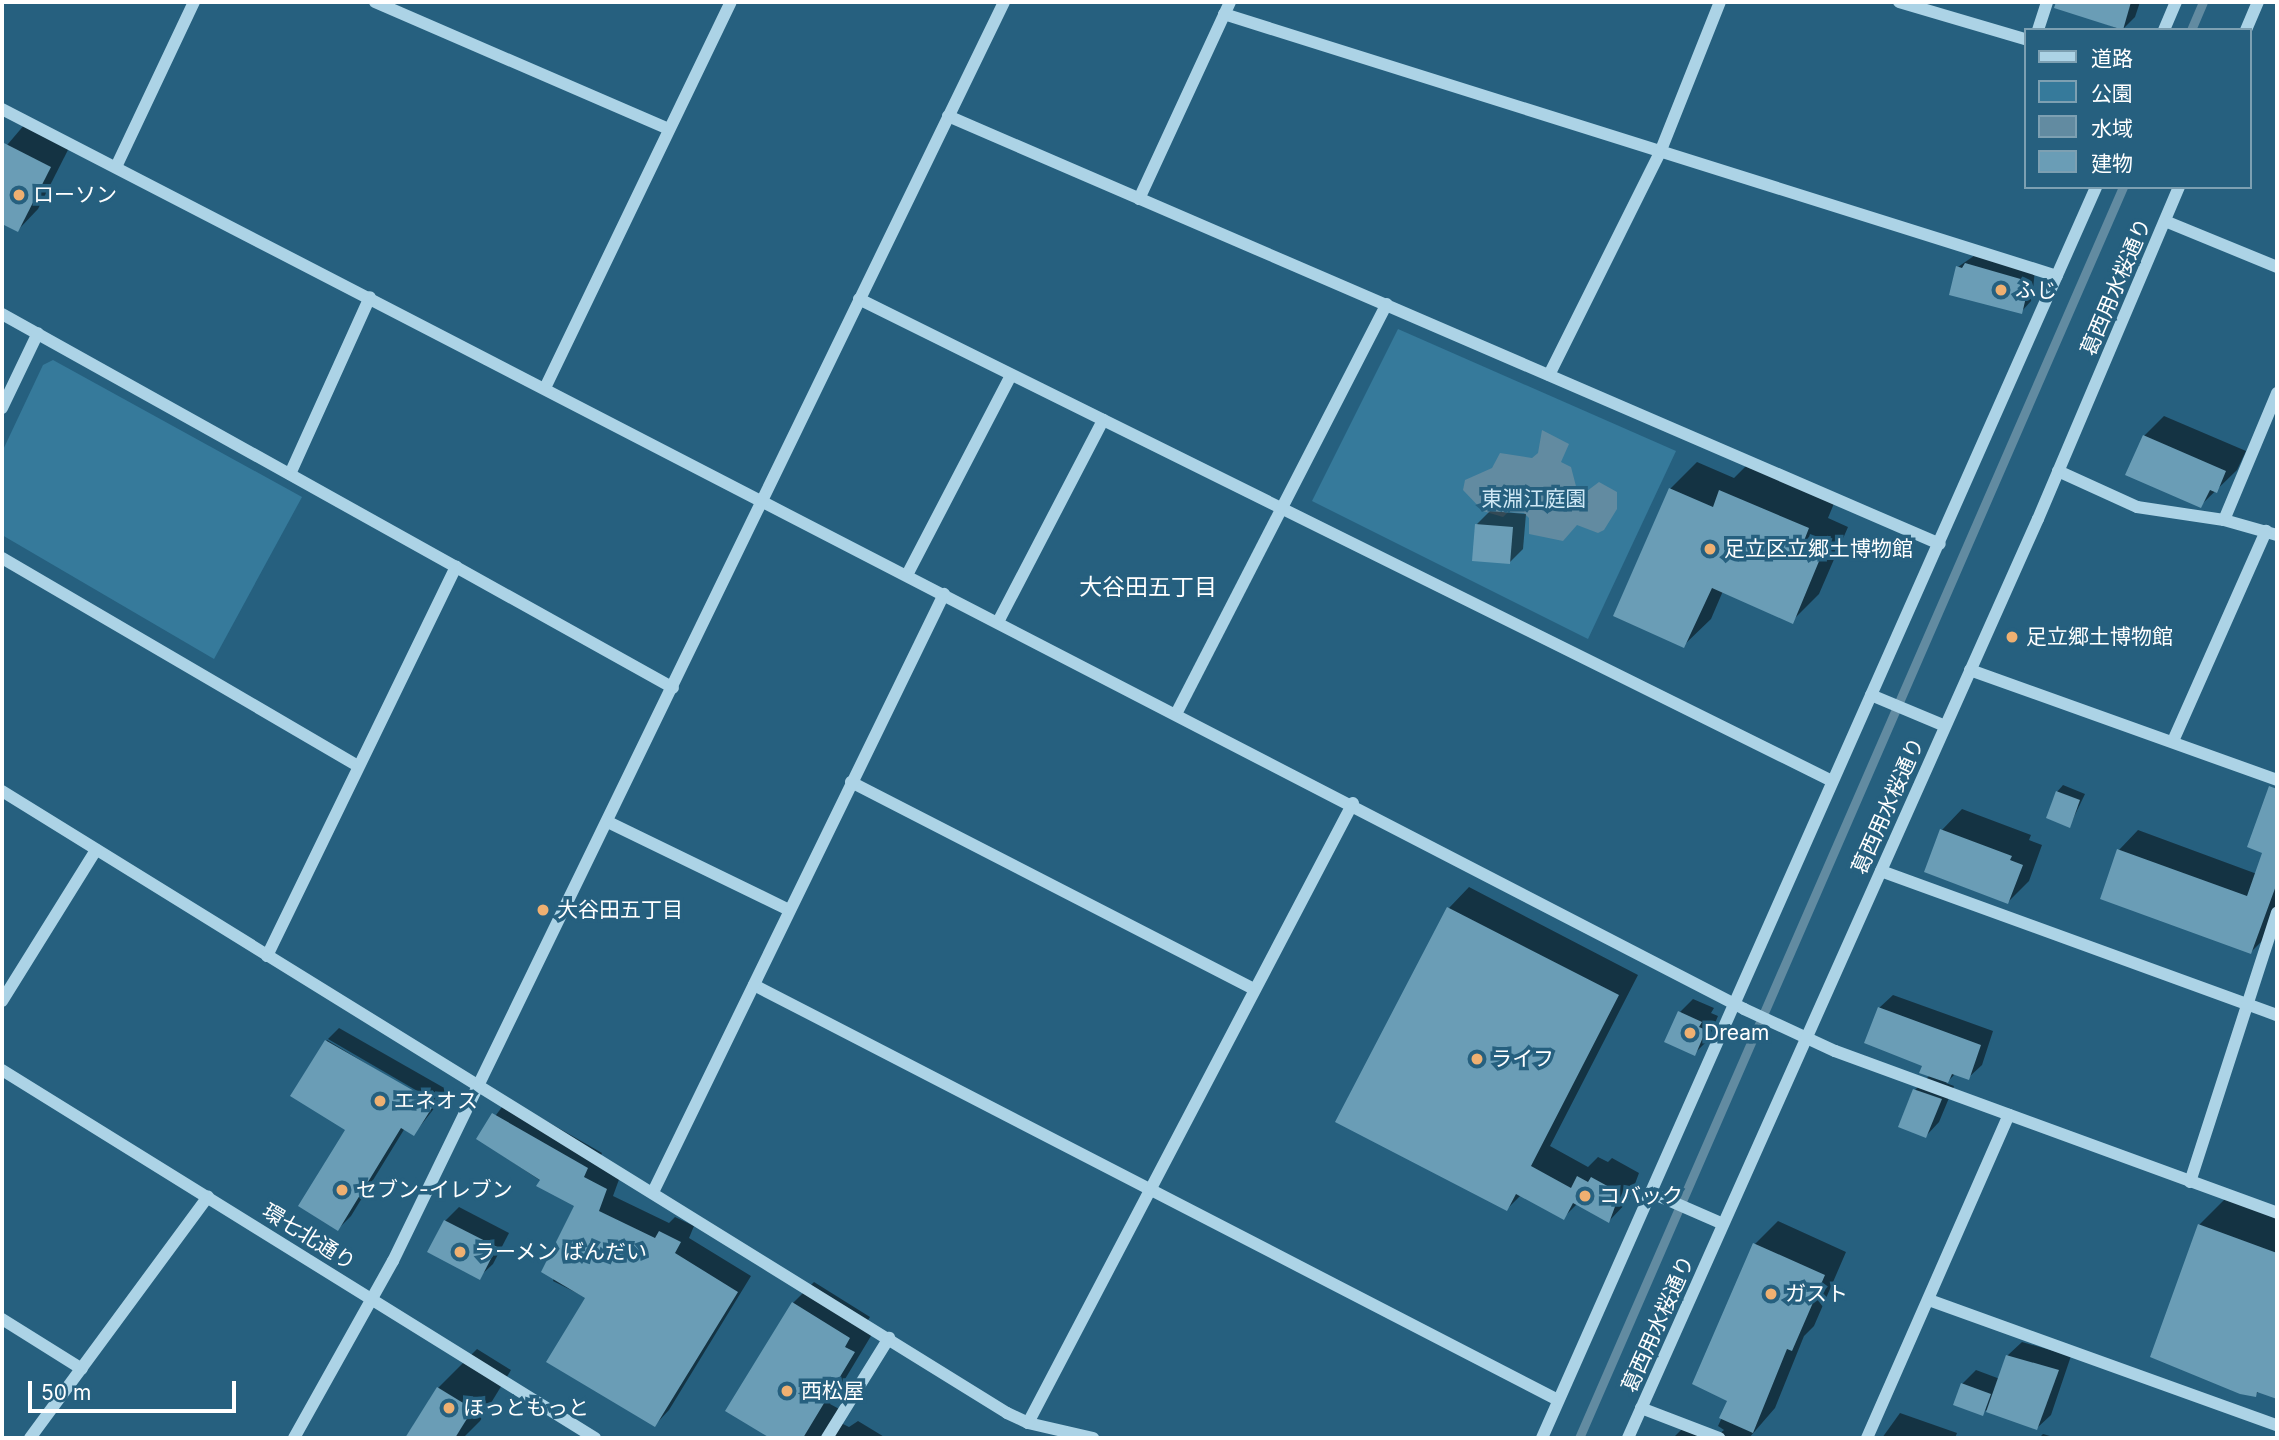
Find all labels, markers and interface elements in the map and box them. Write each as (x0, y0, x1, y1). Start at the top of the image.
legend (2024, 28, 2251, 189)
text: 道路 (2091, 46, 2133, 71)
text: 公園 (2091, 81, 2133, 106)
text: 水域 (2091, 116, 2133, 141)
text: 建物 (2091, 151, 2133, 176)
place label: ローソン (33, 182, 117, 208)
marker: ローソン (11, 187, 27, 203)
street label: 葛西用水桜通り (2076, 214, 2156, 360)
place label: ふじ (2015, 277, 2057, 303)
marker: ふじ (1993, 282, 2009, 298)
park label: 東淵江庭園 (1482, 486, 1586, 512)
place label: 足立区立郷土博物館 (1724, 536, 1913, 562)
marker: 足立区立郷土博物館 (1702, 541, 1718, 557)
district label: 大谷田五丁目 (1079, 573, 1217, 601)
place label: 足立郷土博物館 (2026, 624, 2173, 650)
marker: 足立郷土博物館 (2004, 629, 2020, 645)
street label: 葛西用水桜通り (1847, 734, 1929, 878)
place label: 大谷田五丁目 (557, 897, 683, 923)
marker: 大谷田五丁目 (535, 902, 551, 918)
place label: Dream (1704, 1020, 1769, 1046)
marker: Dream (1682, 1025, 1698, 1041)
place label: ライフ (1491, 1046, 1554, 1072)
marker: ライフ (1469, 1051, 1485, 1067)
place label: エネオス (394, 1088, 478, 1114)
marker: エネオス (372, 1093, 388, 1109)
place label: セブン-イレブン (356, 1177, 513, 1203)
marker: セブン-イレブン (334, 1182, 350, 1198)
place label: コバック (1599, 1183, 1683, 1209)
marker: コバック (1577, 1188, 1593, 1204)
street label: 環七北通り (258, 1198, 360, 1276)
place label: ラーメン ばんだい (474, 1239, 648, 1265)
marker: ラーメン ばんだい (452, 1244, 468, 1260)
street label: 葛西用水桜通り (1617, 1252, 1699, 1396)
place label: ガスト (1785, 1281, 1848, 1307)
marker: ガスト (1763, 1286, 1779, 1302)
scale bar (32, 1366, 240, 1410)
place label: 西松屋 (801, 1378, 864, 1404)
text: 50 m (41, 1380, 91, 1405)
marker: 西松屋 (779, 1383, 795, 1399)
place label: ほっともっと (463, 1395, 589, 1421)
marker: ほっともっと (441, 1400, 457, 1416)

